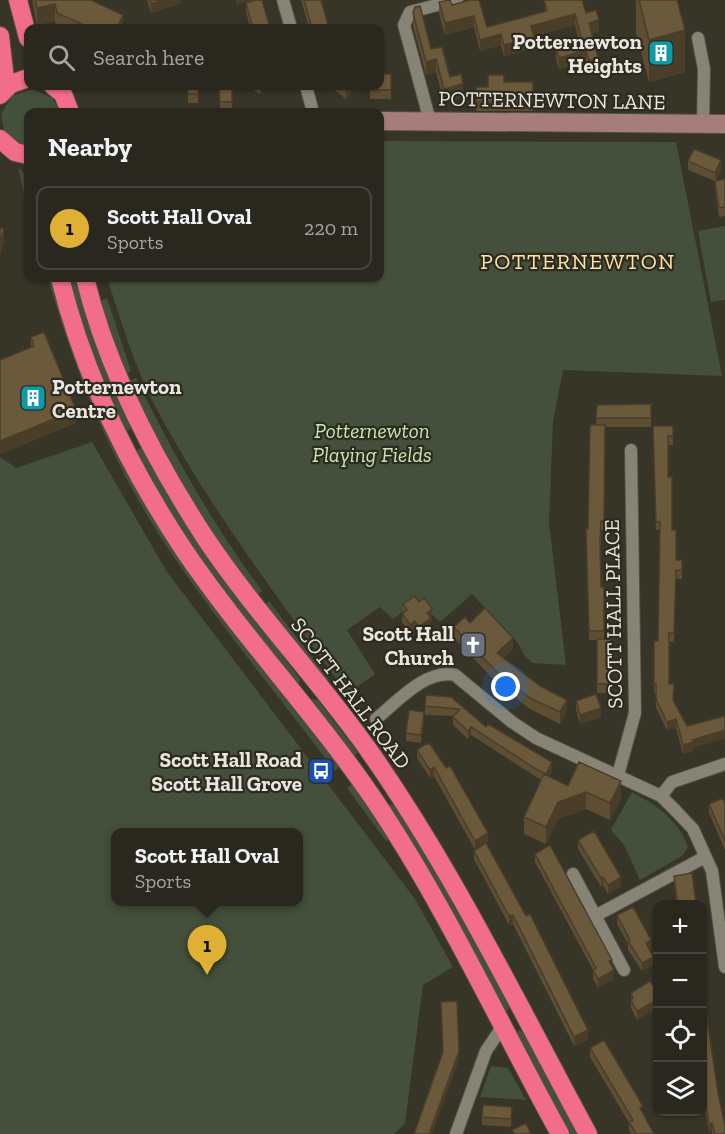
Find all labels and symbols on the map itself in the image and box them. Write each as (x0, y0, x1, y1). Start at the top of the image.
place label: Potternewton Heights (513, 29, 643, 78)
building icon: Potternewton Heights (646, 38, 676, 68)
street label: POTTERNEWTON LANE (438, 86, 666, 114)
district label: POTTERNEWTON (480, 248, 676, 275)
place label: Potternewton Centre (52, 374, 182, 423)
building icon: Potternewton Centre (18, 383, 48, 413)
park label: Potternewton Playing Fields (312, 418, 432, 467)
street label: SCOTT HALL PLACE (599, 519, 627, 709)
street label: SCOTT HALL ROAD (286, 612, 416, 774)
place label: Scott Hall Church (362, 621, 454, 670)
church icon: Scott Hall Church (458, 630, 488, 660)
your location (491, 672, 520, 701)
place label: Scott Hall Road Scott Hall Grove (151, 747, 302, 796)
bus stop icon: Scott Hall Road Scott Hall Grove (306, 756, 336, 786)
pin: 1 (188, 926, 226, 975)

